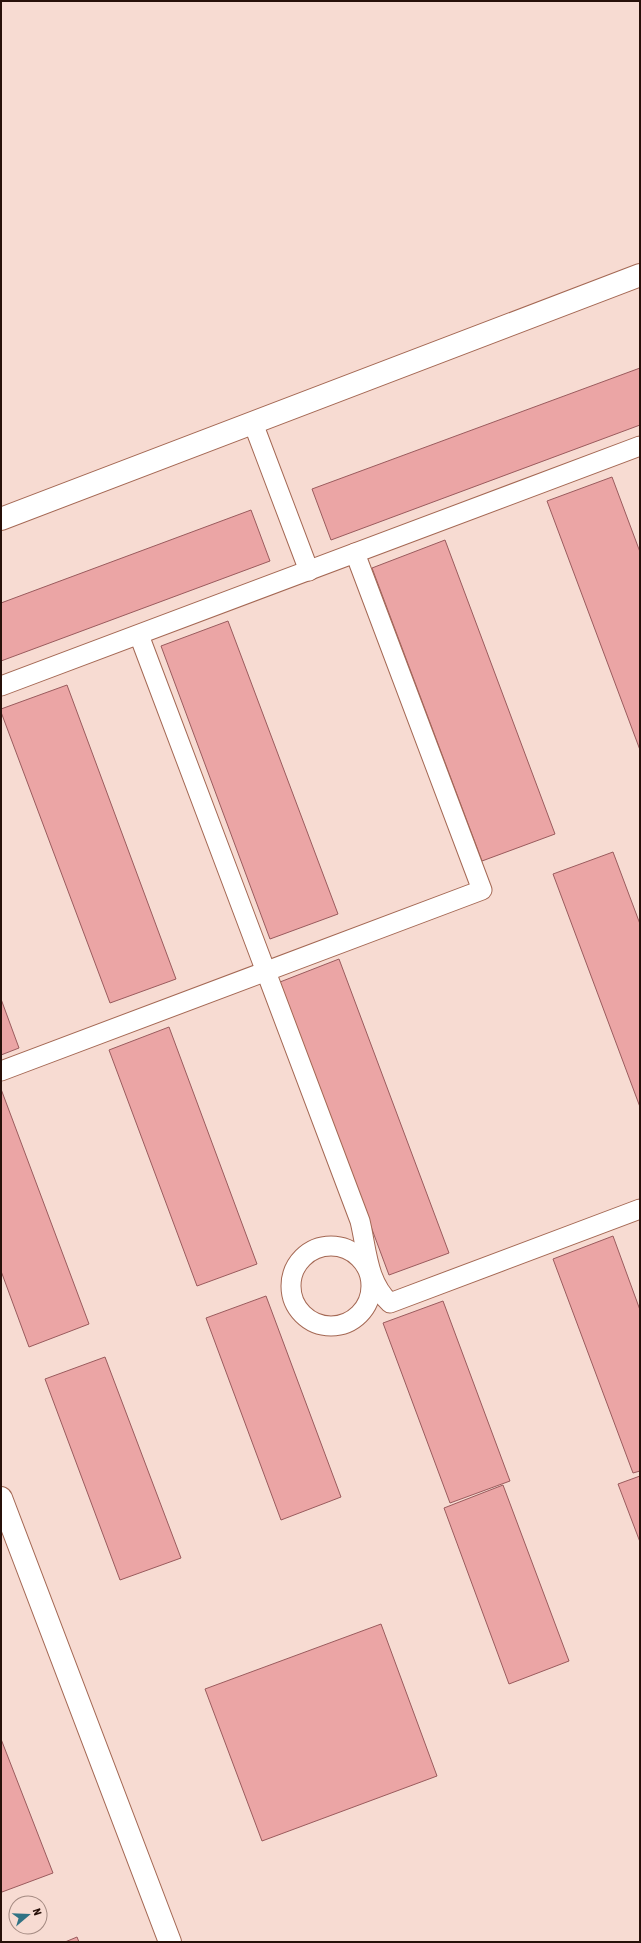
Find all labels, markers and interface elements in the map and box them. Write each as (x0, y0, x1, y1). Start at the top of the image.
north arrow (8, 1895, 48, 1935)
text: N (31, 1907, 44, 1917)

